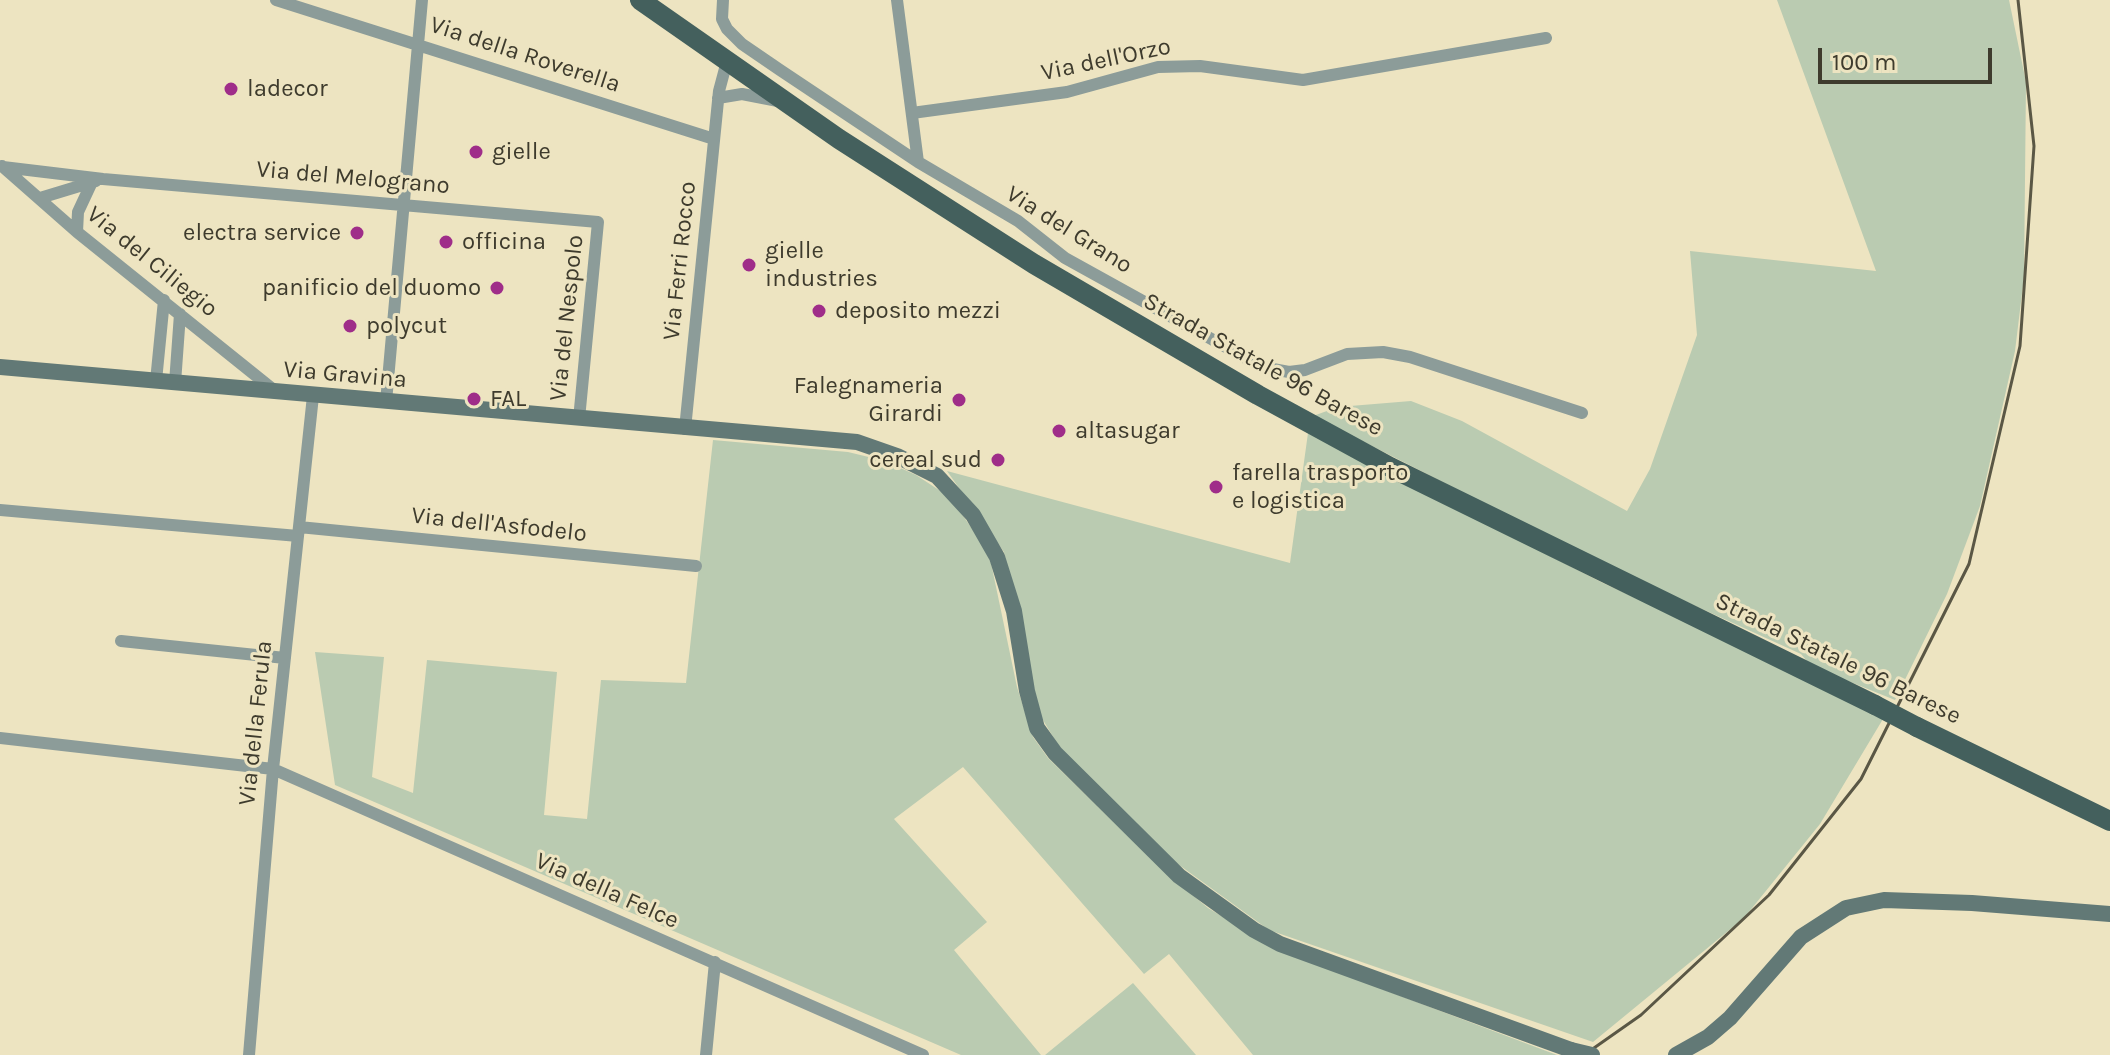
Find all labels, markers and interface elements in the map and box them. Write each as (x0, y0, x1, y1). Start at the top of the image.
street label: Via della Roverella (426, 11, 624, 99)
street label: Via dell'Orzo (1039, 32, 1173, 88)
scale bar (1822, 32, 1996, 82)
text: 100 m (1832, 48, 1897, 76)
place label: ladecor (247, 75, 328, 103)
marker: ladecor (222, 80, 240, 98)
place label: gielle (492, 138, 551, 166)
marker: gielle (467, 143, 485, 161)
street label: Via del Melograno (255, 155, 451, 201)
street label: Via Ferri Rocco (657, 180, 703, 342)
street label: Via del Grano (1001, 180, 1137, 280)
street label: Via del Ciliegio (81, 200, 223, 324)
place label: electra service (183, 219, 341, 247)
marker: electra service (348, 224, 366, 242)
place label: officina (462, 228, 546, 256)
marker: officina (437, 233, 455, 251)
street label: Via del Nespolo (544, 234, 590, 402)
place label: gielle industries (765, 237, 878, 293)
marker: gielle industries (740, 256, 758, 274)
place label: panificio del duomo (262, 274, 481, 302)
marker: panificio del duomo (488, 279, 506, 297)
street label: Strada Statale 96 Barese (1138, 287, 1388, 443)
place label: deposito mezzi (835, 297, 1001, 325)
marker: deposito mezzi (810, 302, 828, 320)
place label: polycut (366, 312, 447, 340)
marker: polycut (341, 317, 359, 335)
street label: Via Gravina (282, 355, 408, 395)
place label: Falegnameria Girardi (794, 372, 943, 428)
place label: FAL (490, 385, 526, 413)
marker: FAL (465, 390, 483, 408)
marker: Falegnameria Girardi (950, 391, 968, 409)
place label: altasugar (1075, 417, 1180, 445)
marker: altasugar (1050, 422, 1068, 440)
place label: cereal sud (869, 446, 982, 474)
marker: cereal sud (989, 451, 1007, 469)
place label: farella trasporto e logistica (1232, 459, 1408, 515)
marker: farella trasporto e logistica (1207, 478, 1225, 496)
street label: Via dell'Asfodelo (410, 501, 588, 549)
street label: Strada Statale 96 Barese (1710, 587, 1966, 731)
street label: Via della Ferula (233, 639, 279, 807)
street label: Via della Felce (531, 847, 683, 935)

